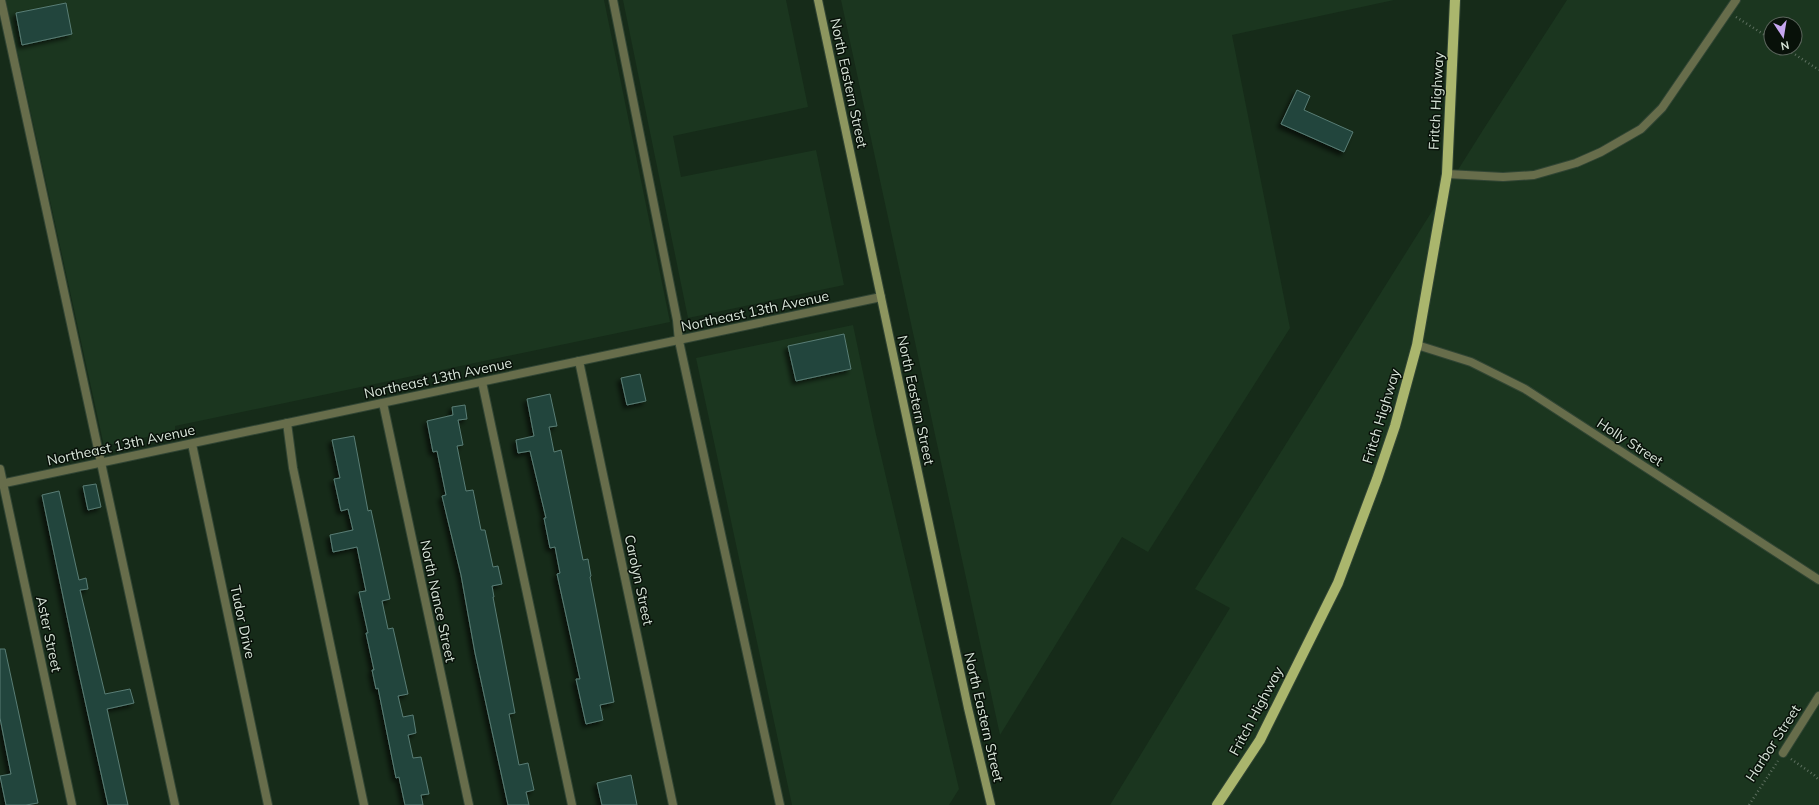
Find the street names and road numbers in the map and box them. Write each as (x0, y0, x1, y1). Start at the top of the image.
street label: North Eastern Street (826, 16, 872, 150)
street label: Fritch Highway (1424, 51, 1448, 150)
street label: Northeast 13th Avenue (679, 287, 831, 335)
street label: North Eastern Street (893, 333, 939, 467)
street label: Northeast 13th Avenue (362, 354, 514, 402)
street label: Fritch Highway (1358, 366, 1404, 466)
street label: Holly Street (1594, 414, 1667, 470)
street label: Northeast 13th Avenue (45, 421, 197, 469)
street label: Carolyn Street (621, 533, 657, 627)
street label: North Nance Street (416, 538, 460, 664)
street label: Tudor Drive (226, 584, 260, 660)
street label: Aster Street (32, 594, 66, 674)
street label: North Eastern Street (960, 651, 1008, 784)
street label: Fritch Highway (1225, 663, 1287, 759)
street label: Harbor Street (1741, 701, 1805, 785)

